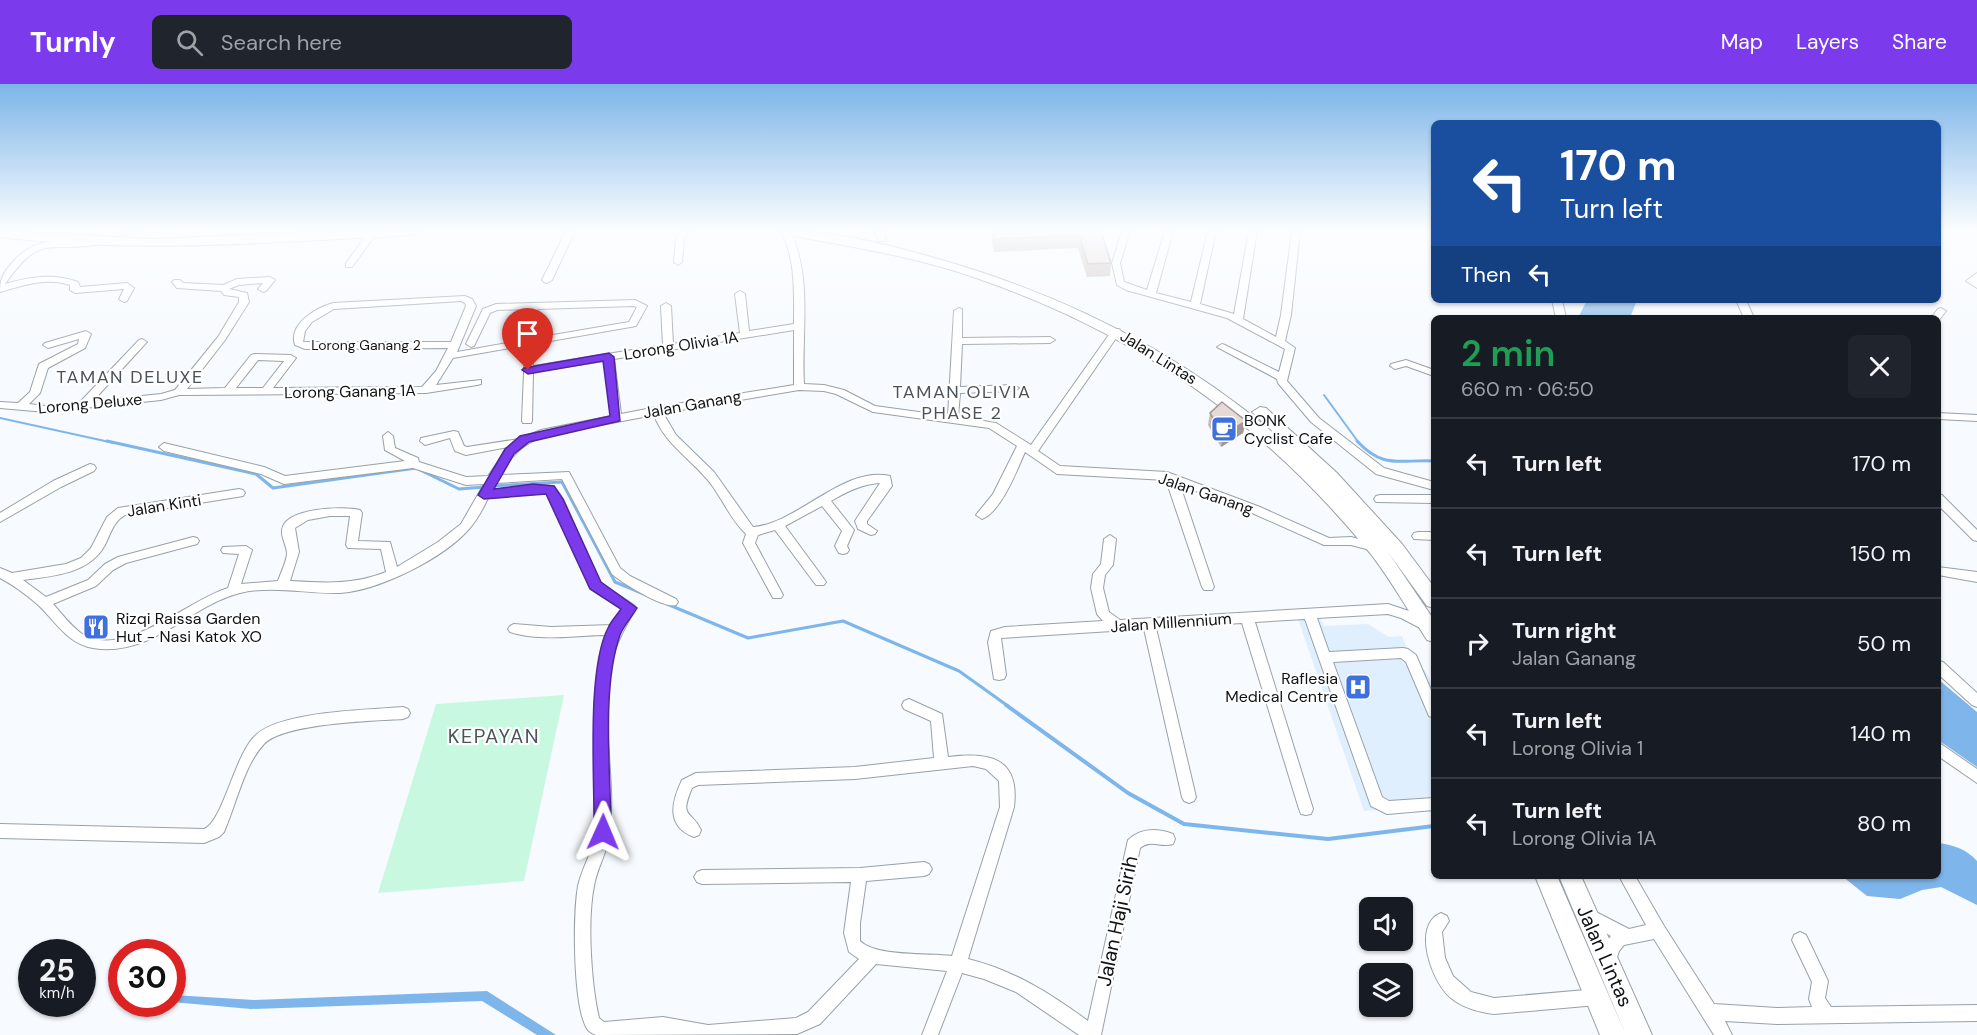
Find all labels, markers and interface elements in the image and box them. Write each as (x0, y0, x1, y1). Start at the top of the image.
search box (152, 15, 572, 69)
text: Turnly (30, 24, 116, 61)
icon: search (173, 26, 206, 59)
text: Search here (221, 28, 342, 57)
text: Map (1721, 28, 1763, 56)
text: Layers (1796, 28, 1859, 56)
text: Share (1892, 28, 1947, 56)
text: 170 m (1560, 138, 1677, 193)
icon: left (1461, 144, 1539, 222)
text: Turn left (1560, 191, 1663, 226)
icon: left (1523, 258, 1556, 291)
text: Then (1461, 260, 1511, 289)
pin (502, 308, 553, 370)
icon: arrive (511, 317, 544, 350)
street label: Jalan Lintas (1116, 325, 1201, 389)
street label: Lorong Olivia 1A (622, 326, 740, 365)
text: 2 min (1461, 330, 1555, 377)
button: close (1848, 335, 1911, 398)
street label: Lorong Ganang 2 (311, 336, 421, 354)
district label: TAMAN DELUXE (56, 365, 204, 389)
text: 660 m · 06:50 (1461, 376, 1594, 402)
street label: Lorong Ganang 1A (284, 380, 416, 403)
district label: TAMAN OLIVIA PHASE 2 (893, 380, 1031, 425)
street label: Jalan Ganang (641, 386, 743, 423)
street label: Lorong Deluxe (37, 388, 143, 419)
place label: BONK Cyclist Cafe (1244, 410, 1333, 449)
cafe icon: BONK Cyclist Cafe (1209, 414, 1239, 444)
icon: left (1461, 447, 1494, 480)
text: Turn left (1512, 449, 1602, 478)
text: 170 m (1852, 449, 1911, 478)
street label: Jalan Ganang (1155, 467, 1256, 520)
street label: Jalan Kinti (125, 489, 203, 522)
icon: left (1461, 537, 1494, 570)
text: Turn left (1512, 539, 1602, 568)
text: 150 m (1850, 539, 1911, 568)
place label: Rizqi Raissa Garden Hut - Nasi Katok XO (116, 608, 262, 647)
street label: Jalan Millennium (1110, 608, 1232, 637)
restaurant icon: Rizqi Raissa Garden Hut - Nasi Katok XO (81, 612, 111, 642)
text: Turn right (1512, 616, 1617, 645)
icon: right (1461, 627, 1494, 660)
text: 50 m (1857, 629, 1911, 658)
text: Jalan Ganang (1512, 645, 1636, 671)
place label: Raflesia Medical Centre (1225, 668, 1338, 707)
hospital icon: Raflesia Medical Centre (1343, 672, 1373, 702)
text: Turn left (1512, 706, 1602, 735)
icon: left (1461, 717, 1494, 750)
text: 140 m (1850, 719, 1911, 748)
district label: KEPAYAN (448, 723, 540, 749)
text: Lorong Olivia 1 (1512, 735, 1643, 761)
text: Turn left (1512, 796, 1602, 825)
position arrow (571, 800, 635, 864)
icon: left (1461, 807, 1494, 840)
text: 80 m (1857, 809, 1911, 838)
text: Lorong Olivia 1A (1512, 825, 1657, 851)
street label: Jalan Haji Sirih (1090, 853, 1144, 989)
map controls (1359, 897, 1413, 1017)
button: sound (1359, 897, 1413, 951)
street label: Jalan Lintas (1571, 901, 1639, 1011)
speed limit sign: 30 (108, 939, 186, 1017)
text: 25 (39, 951, 75, 990)
button: layers (1359, 963, 1413, 1017)
text: km/h (39, 983, 75, 1003)

